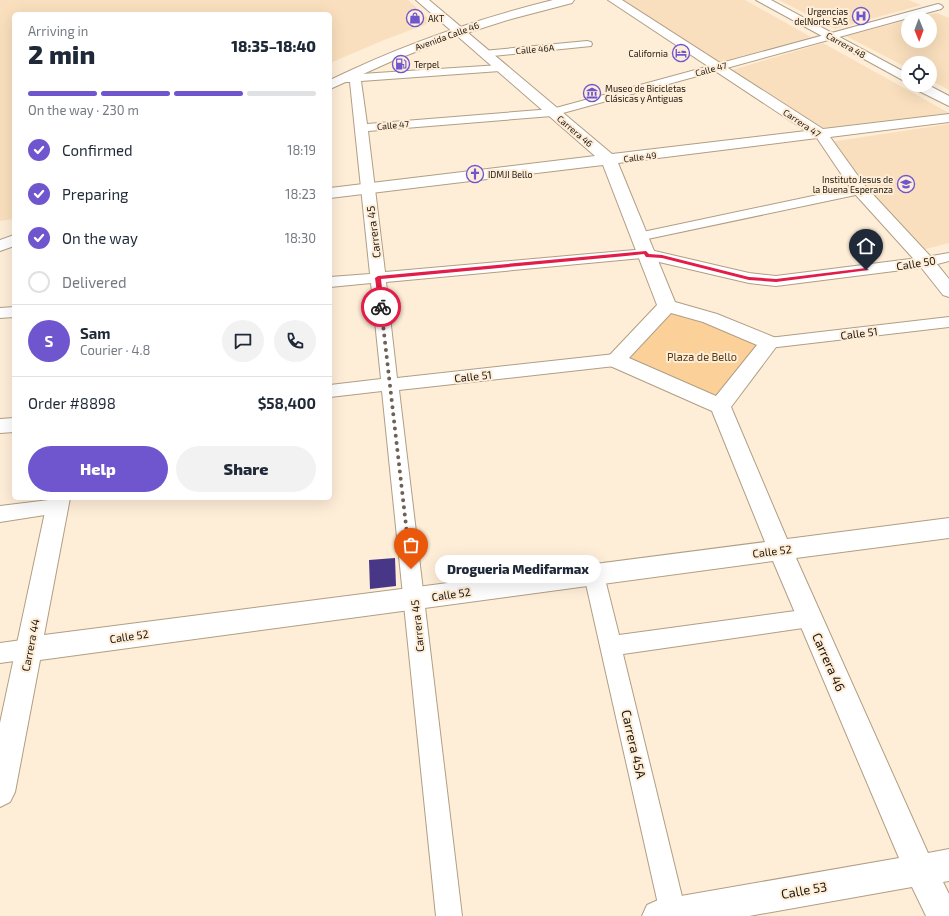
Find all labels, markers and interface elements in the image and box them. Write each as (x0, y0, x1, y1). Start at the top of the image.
place label: Urgencias delNorte SAS (794, 6, 848, 27)
hospital icon: Urgencias delNorte SAS (851, 6, 871, 26)
shop icon: AKT (405, 8, 425, 28)
north arrow (901, 12, 937, 48)
map controls (901, 12, 937, 92)
place label: AKT (428, 13, 445, 24)
street label: Avenida Calle 46 (413, 19, 481, 53)
text: Arriving in (28, 23, 88, 39)
street label: Carrera 48 (824, 30, 868, 60)
text: 18:35–18:40 (231, 37, 316, 55)
text: 2 min (28, 38, 95, 69)
street label: Calle 46A (515, 42, 555, 56)
hotel icon: California (671, 43, 691, 63)
place label: California (629, 48, 668, 59)
fuel station icon: Terpel (391, 54, 411, 74)
button: locate (901, 56, 937, 92)
place label: Terpel (414, 59, 440, 70)
street label: Calle 47 (694, 59, 728, 79)
museum icon: Museo de Bicicletas Clásicas y Antiguas (582, 83, 602, 103)
place label: Museo de Bicicletas Clásicas y Antiguas (605, 83, 686, 104)
text: On the way · 230 m (28, 102, 139, 118)
street label: Carrera 47 (781, 106, 823, 140)
street label: Carrera 46 (555, 113, 595, 149)
street label: Calle 47 (376, 118, 410, 132)
icon: check (28, 139, 50, 161)
text: Confirmed (62, 141, 133, 159)
text: 18:19 (287, 142, 316, 158)
street label: Calle 49 (623, 150, 657, 164)
church icon: IDMJI Bello (465, 164, 485, 184)
place label: IDMJI Bello (488, 169, 533, 180)
place label: Instituto Jesus de la Buena Esperanza (813, 174, 893, 195)
school or university icon: Instituto Jesus de la Buena Esperanza (896, 174, 916, 194)
icon: check (28, 183, 50, 205)
text: Preparing (62, 185, 128, 203)
text: 18:23 (285, 186, 316, 202)
street label: Carrera 45 (363, 205, 383, 259)
icon: check (28, 227, 50, 249)
text: On the way (62, 229, 138, 247)
pin (849, 229, 883, 270)
text: 18:30 (285, 230, 316, 246)
icon: home (855, 235, 877, 257)
street label: Calle 50 (895, 253, 937, 273)
text: Delivered (62, 273, 127, 291)
courier (361, 287, 401, 327)
icon: bike (370, 296, 392, 318)
button: chat (222, 320, 264, 362)
button: phone (274, 320, 316, 362)
text: Sam (80, 324, 111, 342)
street label: Calle 51 (840, 324, 878, 342)
text: S (45, 332, 53, 350)
text: Courier · 4.8 (80, 342, 150, 358)
park label: Plaza de Bello (667, 350, 737, 363)
street label: Calle 51 (454, 368, 492, 384)
text: Order #8898 (28, 394, 116, 412)
text: $58,400 (258, 394, 316, 412)
button: Help (28, 446, 168, 492)
button: Share (176, 446, 316, 492)
pin (394, 528, 428, 569)
icon: bag (400, 534, 422, 556)
street label: Calle 52 (752, 542, 792, 560)
callout: Drogueria Medifarmax (435, 555, 601, 583)
text: Drogueria Medifarmax (447, 561, 589, 577)
street label: Calle 52 (431, 585, 471, 603)
street label: Carrera 45 (408, 599, 426, 653)
street label: Carrera 44 (19, 617, 42, 672)
street label: Calle 52 (109, 627, 149, 645)
street label: Carrera 46 (809, 630, 849, 694)
street label: Carrera 45A (618, 708, 650, 780)
street label: Calle 53 (780, 878, 828, 902)

